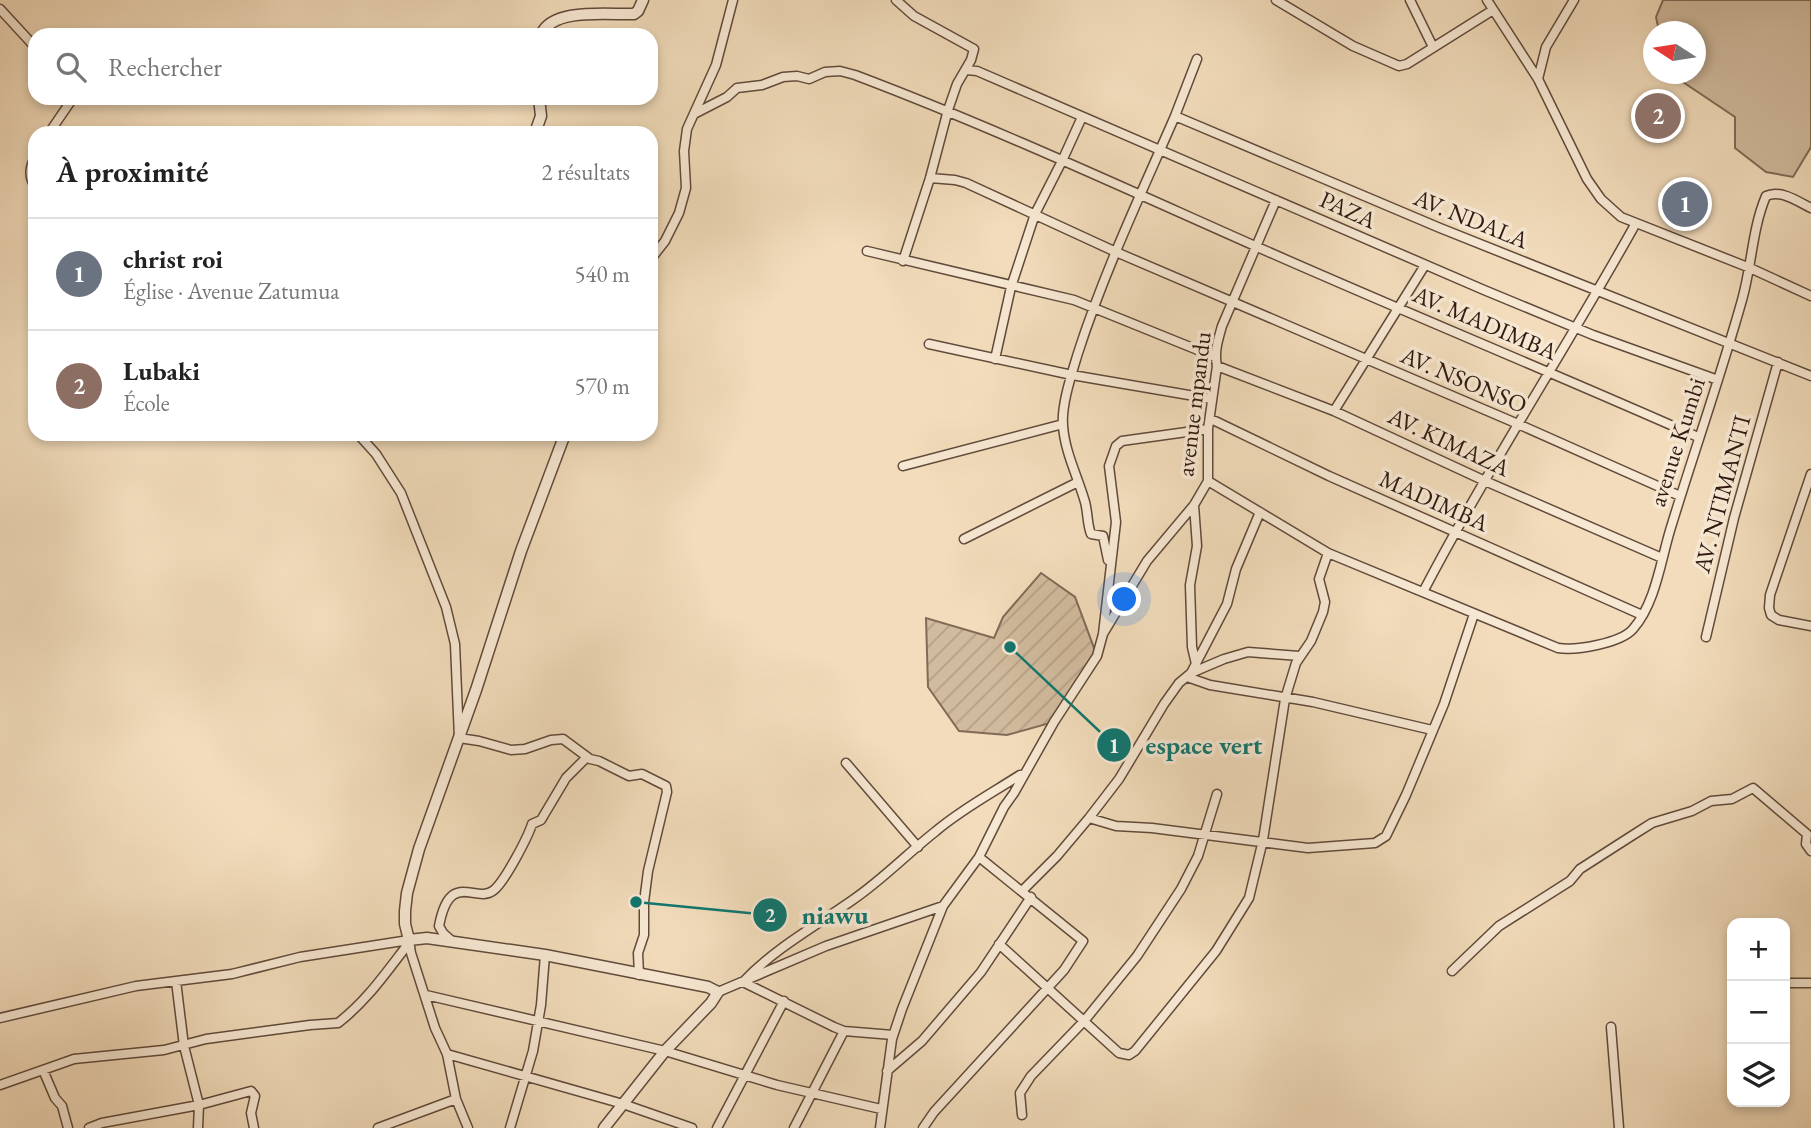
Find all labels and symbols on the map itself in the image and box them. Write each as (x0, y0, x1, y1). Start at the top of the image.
north arrow (1643, 21, 1706, 84)
pin: 2 (1635, 90, 1681, 142)
pin: 1 (1662, 178, 1708, 230)
street label: AV. NDALA (1408, 181, 1533, 256)
street label: PAZA (1315, 183, 1382, 236)
street label: AV. MADIMBA (1407, 278, 1563, 367)
street label: avenue mpandu (1169, 329, 1218, 478)
street label: AV. NSONSO (1395, 339, 1532, 420)
street label: avenue Kumbi (1641, 373, 1712, 510)
street label: AV. KIMAZA (1382, 399, 1516, 483)
street label: AV. NTIMANTI (1685, 412, 1757, 577)
street label: MADIMBA (1375, 463, 1494, 539)
your location (1107, 582, 1141, 616)
callout: espace vert (1096, 722, 1276, 769)
text: espace vert (1146, 728, 1263, 762)
text: 1 (1108, 732, 1120, 759)
callout: niawu (752, 891, 882, 938)
text: niawu (801, 898, 869, 932)
text: 2 (764, 901, 776, 928)

